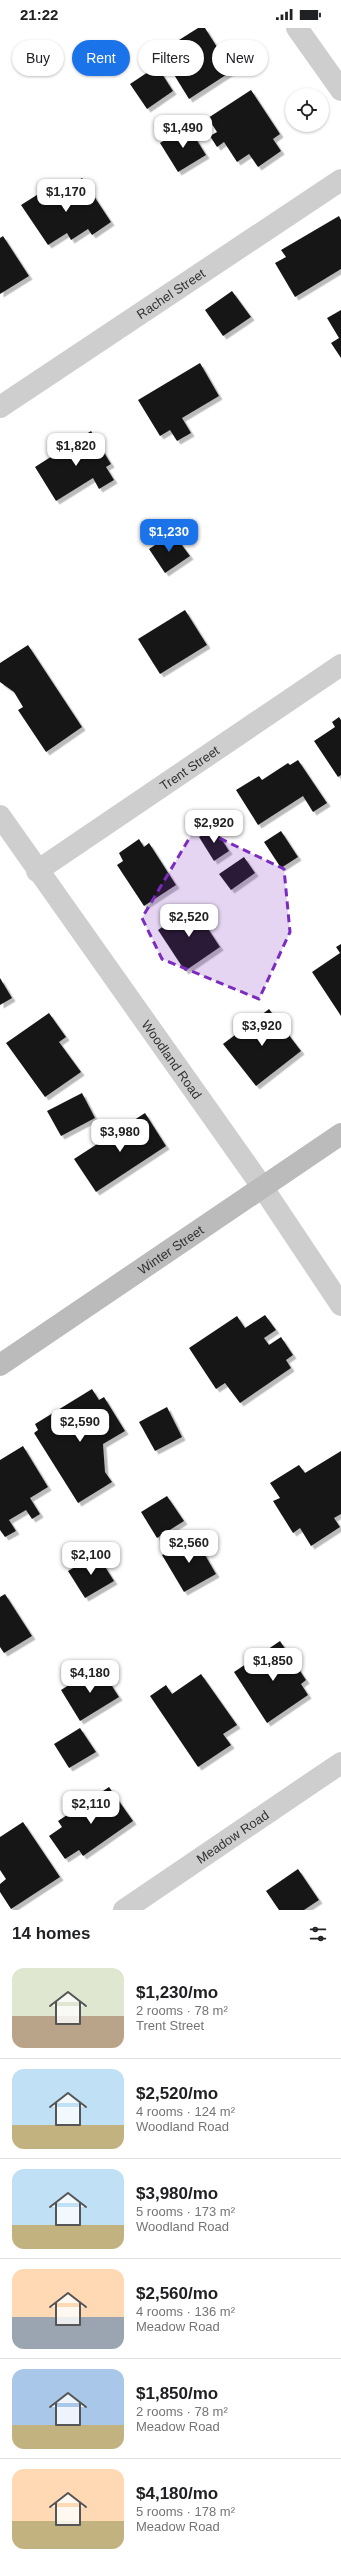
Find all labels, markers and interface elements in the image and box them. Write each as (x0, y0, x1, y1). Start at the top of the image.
text: 21:22 (20, 6, 58, 23)
chip: Buy (12, 40, 64, 76)
chip: Rent (72, 40, 130, 76)
chip: Filters (138, 40, 204, 76)
chip: New (212, 40, 268, 76)
map controls (285, 88, 329, 132)
button: locate (285, 88, 329, 132)
pin: $1,490 (150, 115, 216, 149)
text: $1,490 (163, 120, 203, 135)
pin: $1,170 (33, 179, 99, 213)
text: $1,170 (46, 184, 86, 199)
street label: Rachel Street (134, 265, 208, 321)
pin: $1,820 (43, 433, 109, 467)
text: $1,820 (56, 438, 96, 453)
pin: $1,230 (136, 519, 202, 553)
text: $1,230 (149, 524, 189, 539)
street label: Trent Street (157, 742, 222, 793)
pin: $2,920 (181, 810, 247, 844)
text: $2,920 (194, 815, 234, 830)
pin: $2,520 (156, 904, 222, 938)
text: $2,520 (169, 909, 209, 924)
pin: $3,920 (229, 1013, 295, 1047)
street label: Woodland Road (139, 1017, 205, 1102)
text: $3,920 (242, 1018, 282, 1033)
pin: $3,980 (87, 1119, 153, 1153)
text: $3,980 (100, 1124, 140, 1139)
street label: Winter Street (135, 1222, 207, 1277)
pin: $2,590 (47, 1409, 113, 1443)
text: $2,590 (60, 1414, 100, 1429)
pin: $2,560 (156, 1530, 222, 1564)
text: $2,560 (169, 1535, 209, 1550)
pin: $2,100 (58, 1542, 124, 1576)
text: $2,100 (71, 1547, 111, 1562)
pin: $1,850 (240, 1648, 306, 1682)
text: $1,850 (253, 1653, 293, 1668)
pin: $4,180 (57, 1660, 123, 1694)
text: $4,180 (70, 1665, 110, 1680)
pin: $2,110 (58, 1791, 124, 1825)
text: $2,110 (71, 1796, 111, 1811)
street label: Meadow Road (194, 1807, 271, 1866)
icon: filters (307, 1923, 329, 1945)
text: 14 homes (12, 1924, 90, 1943)
text: $1,230/mo (136, 1983, 218, 2002)
icon: home (44, 1984, 92, 2032)
text: 2 rooms · 78 m² (136, 2003, 228, 2018)
text: Trent Street (136, 2018, 204, 2033)
text: $2,520/mo (136, 2084, 218, 2103)
icon: home (44, 2085, 92, 2133)
text: 4 rooms · 124 m² (136, 2104, 235, 2119)
text: Woodland Road (136, 2119, 229, 2134)
text: $3,980/mo (136, 2184, 218, 2203)
icon: home (44, 2185, 92, 2233)
text: 5 rooms · 173 m² (136, 2204, 235, 2219)
text: Woodland Road (136, 2219, 229, 2234)
text: $2,560/mo (136, 2284, 218, 2303)
icon: home (44, 2285, 92, 2333)
text: 4 rooms · 136 m² (136, 2304, 235, 2319)
text: Meadow Road (136, 2319, 220, 2334)
text: $1,850/mo (136, 2384, 218, 2403)
icon: home (44, 2385, 92, 2433)
text: 2 rooms · 78 m² (136, 2404, 228, 2419)
text: Meadow Road (136, 2419, 220, 2434)
text: $4,180/mo (136, 2484, 218, 2503)
icon: home (44, 2485, 92, 2533)
text: 5 rooms · 178 m² (136, 2504, 235, 2519)
text: Meadow Road (136, 2519, 220, 2534)

